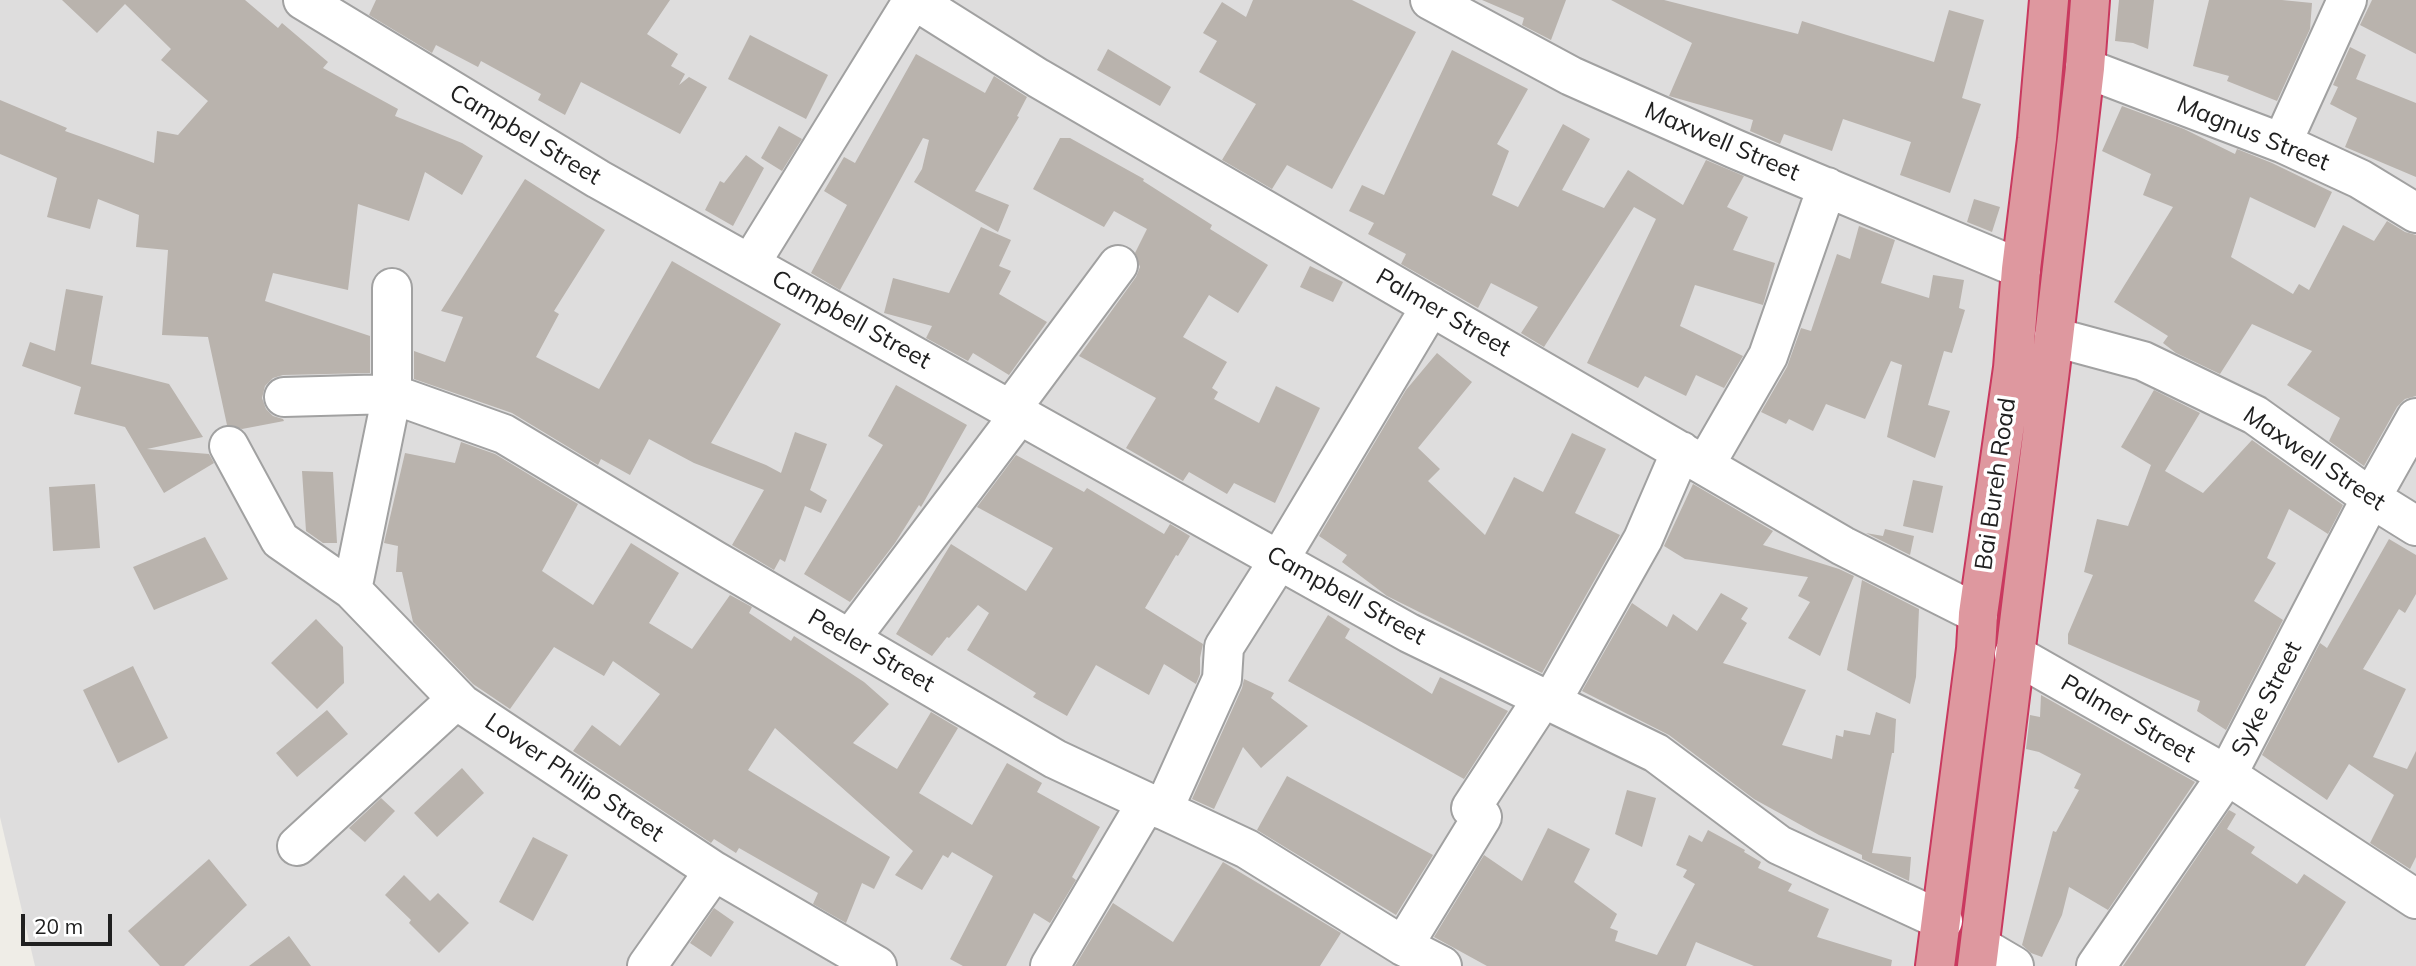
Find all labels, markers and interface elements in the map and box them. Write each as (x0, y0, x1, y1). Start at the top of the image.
street label: Campbel Street (444, 78, 606, 192)
street label: Magnus Street (2173, 90, 2333, 178)
street label: Maxwell Street (1640, 96, 1804, 188)
street label: Palmer Street (1371, 263, 1515, 363)
street label: Campbell Street (766, 264, 936, 376)
street label: Bai Bureh Road (1970, 396, 2022, 572)
street label: Maxwell Street (2237, 401, 2391, 517)
street label: Campbell Street (1261, 540, 1431, 652)
street label: Peeler Street (803, 603, 939, 699)
street label: Syke Street (2226, 637, 2308, 761)
street label: Palmer Street (2056, 669, 2200, 769)
street label: Lower Philip Street (479, 708, 669, 848)
scale bar (24, 900, 116, 944)
text: 20 m (34, 913, 83, 939)

